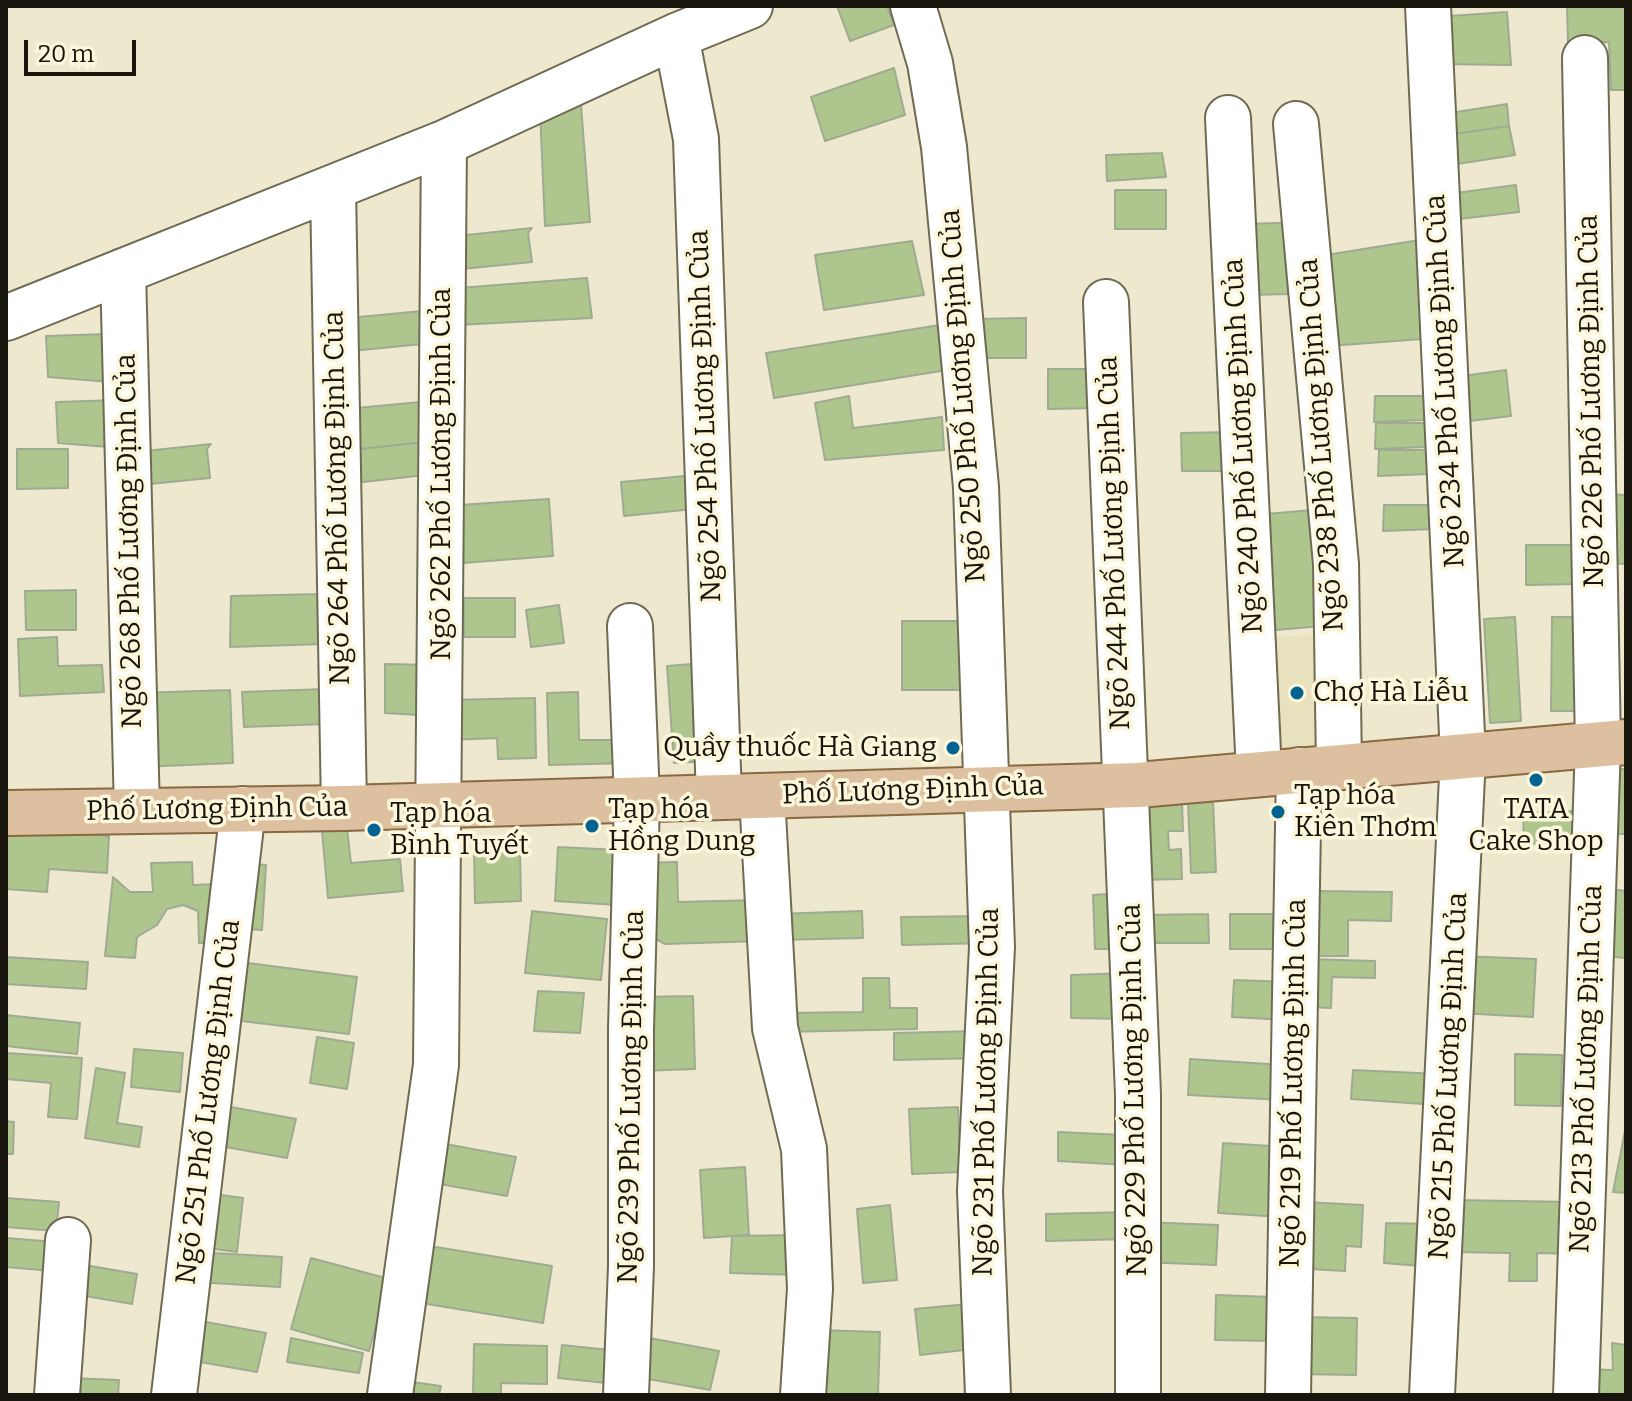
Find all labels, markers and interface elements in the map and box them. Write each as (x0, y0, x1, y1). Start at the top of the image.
scale bar (28, 24, 140, 74)
text: 20 m (38, 40, 94, 68)
street label: Ngõ 234 Phố Lương Định Của (1419, 194, 1473, 568)
street label: Ngõ 250 Phố Lương Định Của (934, 208, 994, 584)
street label: Ngõ 226 Phố Lương Định Của (1572, 214, 1612, 588)
street label: Ngõ 254 Phố Lương Định Của (683, 229, 729, 603)
street label: Ngõ 238 Phố Lương Định Của (1292, 257, 1352, 633)
street label: Ngõ 240 Phố Lương Định Của (1217, 258, 1271, 634)
street label: Ngõ 262 Phố Lương Định Của (425, 288, 459, 660)
street label: Ngõ 264 Phố Lương Định Của (318, 311, 358, 685)
street label: Ngõ 268 Phố Lương Định Của (110, 353, 150, 729)
street label: Ngõ 244 Phố Lương Định Của (1092, 355, 1138, 731)
place label: Chợ Hà Liễu (1313, 676, 1468, 710)
marker: Chợ Hà Liễu (1288, 684, 1306, 702)
place label: Quầy thuốc Hà Giang (663, 731, 937, 765)
marker: Quầy thuốc Hà Giang (944, 739, 962, 757)
street label: Phố Lương Định Của (782, 770, 1044, 812)
marker: TATA Cake Shop (1527, 771, 1545, 789)
place label: Tạp hóa Kiên Thơm (1294, 779, 1437, 845)
street label: Phố Lương Định Của (86, 791, 348, 829)
place label: Tạp hóa Hồng Dung (608, 793, 755, 859)
place label: TATA Cake Shop (1468, 793, 1604, 859)
place label: Tạp hóa Bình Tuyết (390, 797, 529, 863)
marker: Tạp hóa Kiên Thơm (1269, 803, 1287, 821)
marker: Tạp hóa Hồng Dung (583, 817, 601, 835)
marker: Tạp hóa Bình Tuyết (365, 821, 383, 839)
street label: Ngõ 213 Phố Lương Định Của (1564, 884, 1610, 1254)
street label: Ngõ 215 Phố Lương Định Của (1423, 892, 1475, 1260)
street label: Ngõ 219 Phố Lương Định Của (1274, 898, 1314, 1268)
street label: Ngõ 229 Phố Lương Định Của (1115, 903, 1155, 1277)
street label: Ngõ 231 Phố Lương Định Của (967, 907, 1007, 1277)
street label: Ngõ 239 Phố Lương Định Của (612, 910, 652, 1284)
street label: Ngõ 251 Phố Lương Định Của (170, 918, 248, 1286)

